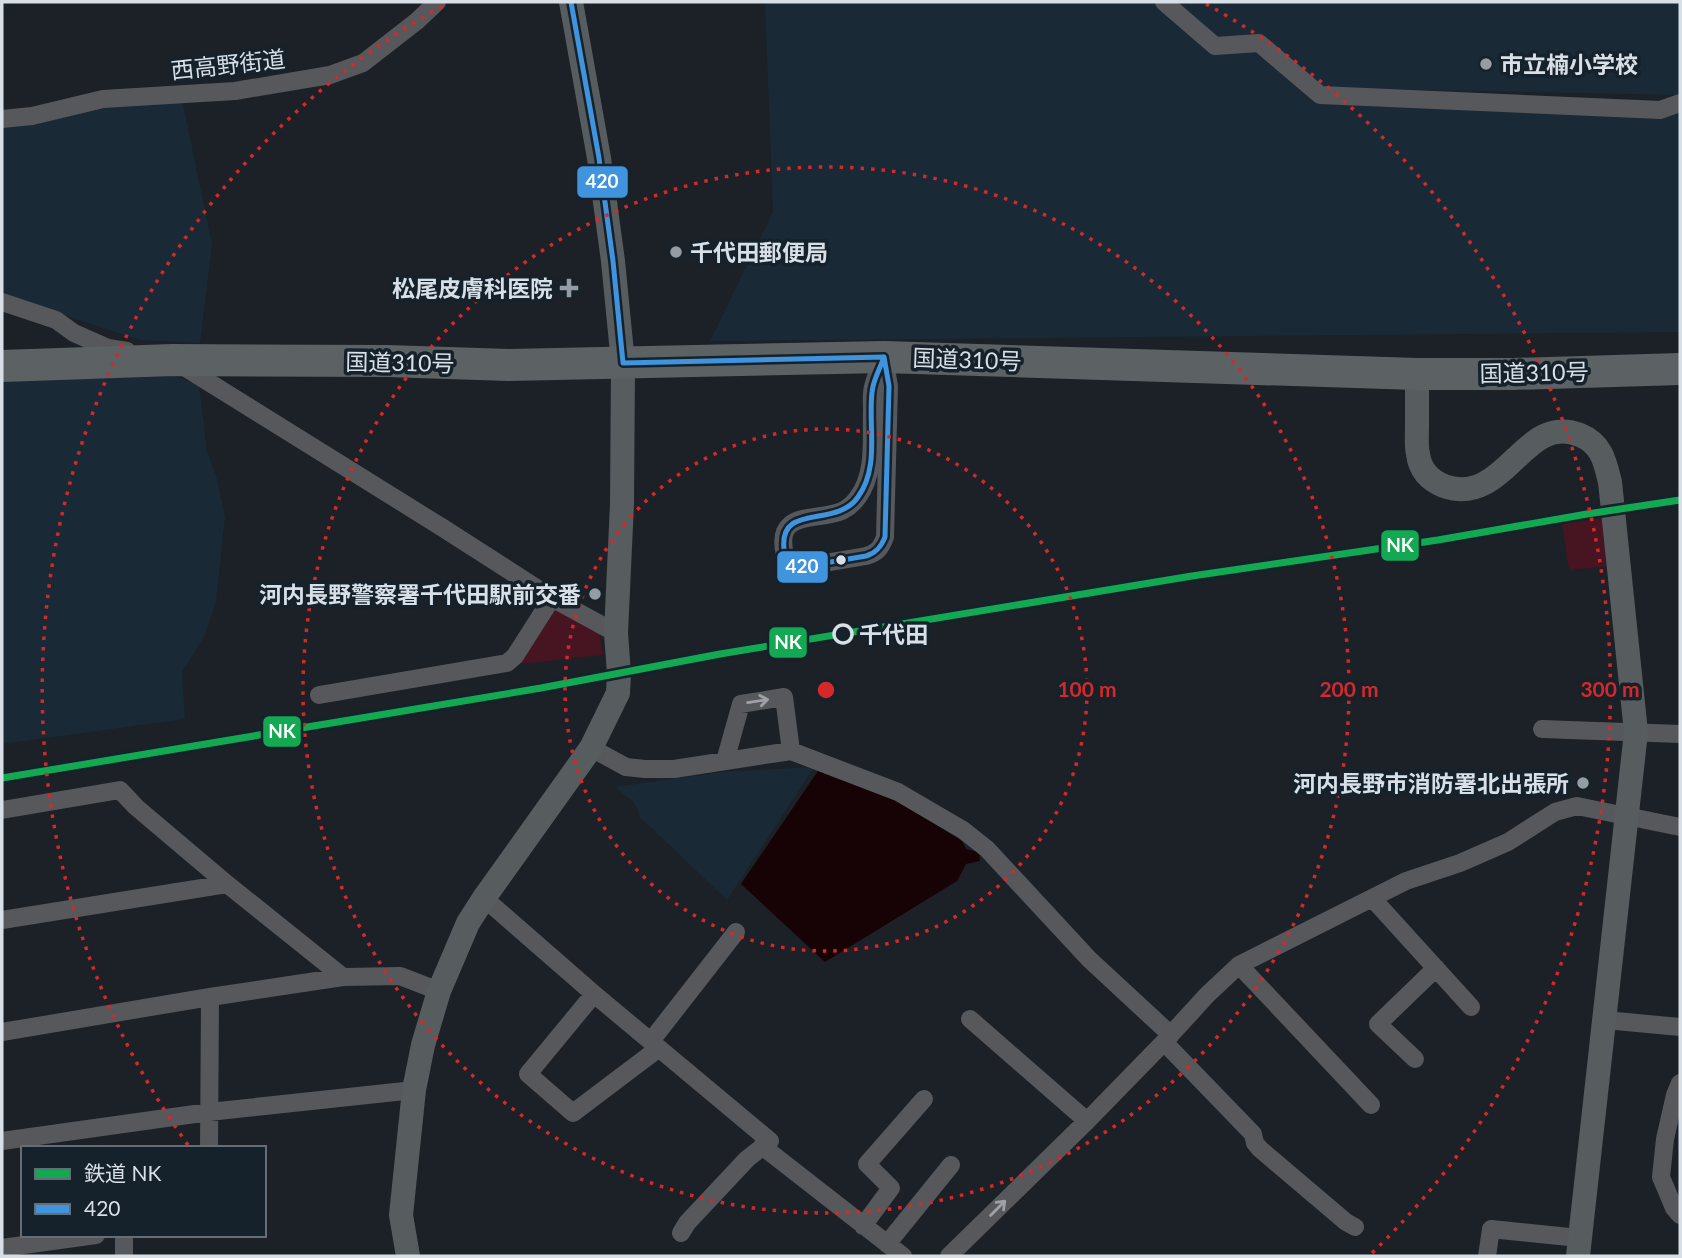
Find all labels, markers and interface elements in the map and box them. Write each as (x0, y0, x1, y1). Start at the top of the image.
street label: 西高野街道 (169, 44, 287, 84)
place label: 市立楠小学校 (1500, 50, 1638, 78)
marker: 市立楠小学校 (1478, 56, 1494, 72)
line badge: 420 (576, 165, 629, 199)
text: 420 (585, 169, 619, 192)
place label: 千代田郵便局 (690, 238, 828, 266)
marker: 千代田郵便局 (668, 244, 684, 260)
place label: 松尾皮膚科医院 (392, 274, 553, 302)
marker: 松尾皮膚科医院 (559, 278, 579, 298)
street label: 国道310号 (912, 343, 1022, 375)
street label: 国道310号 (345, 347, 455, 377)
street label: 国道310号 (1479, 357, 1589, 387)
line badge: NK (1380, 529, 1420, 562)
text: NK (1386, 533, 1415, 556)
line badge: 420 (776, 550, 829, 584)
unlabelled marker (834, 553, 848, 567)
text: 420 (785, 554, 819, 577)
place label: 河内長野警察署千代田駅前交番 (259, 580, 581, 608)
marker: 河内長野警察署千代田駅前交番 (587, 586, 603, 602)
place label: 千代田 (859, 620, 928, 648)
marker: 千代田 (833, 624, 853, 644)
line badge: NK (768, 626, 808, 659)
text: NK (774, 630, 803, 653)
text: 100 m (1057, 676, 1117, 701)
text: 200 m (1319, 676, 1379, 701)
text: 300 m (1580, 676, 1640, 701)
centre of rings (814, 678, 838, 702)
one-way arrow (746, 695, 768, 708)
line badge: NK (262, 715, 302, 748)
text: NK (268, 719, 297, 742)
place label: 河内長野市消防署北出張所 (1293, 769, 1569, 797)
marker: 河内長野市消防署北出張所 (1575, 775, 1591, 791)
legend (21, 1146, 266, 1237)
text: 鉄道 NK (84, 1160, 161, 1185)
text: 420 (84, 1195, 121, 1220)
one-way arrow (989, 1200, 1006, 1217)

